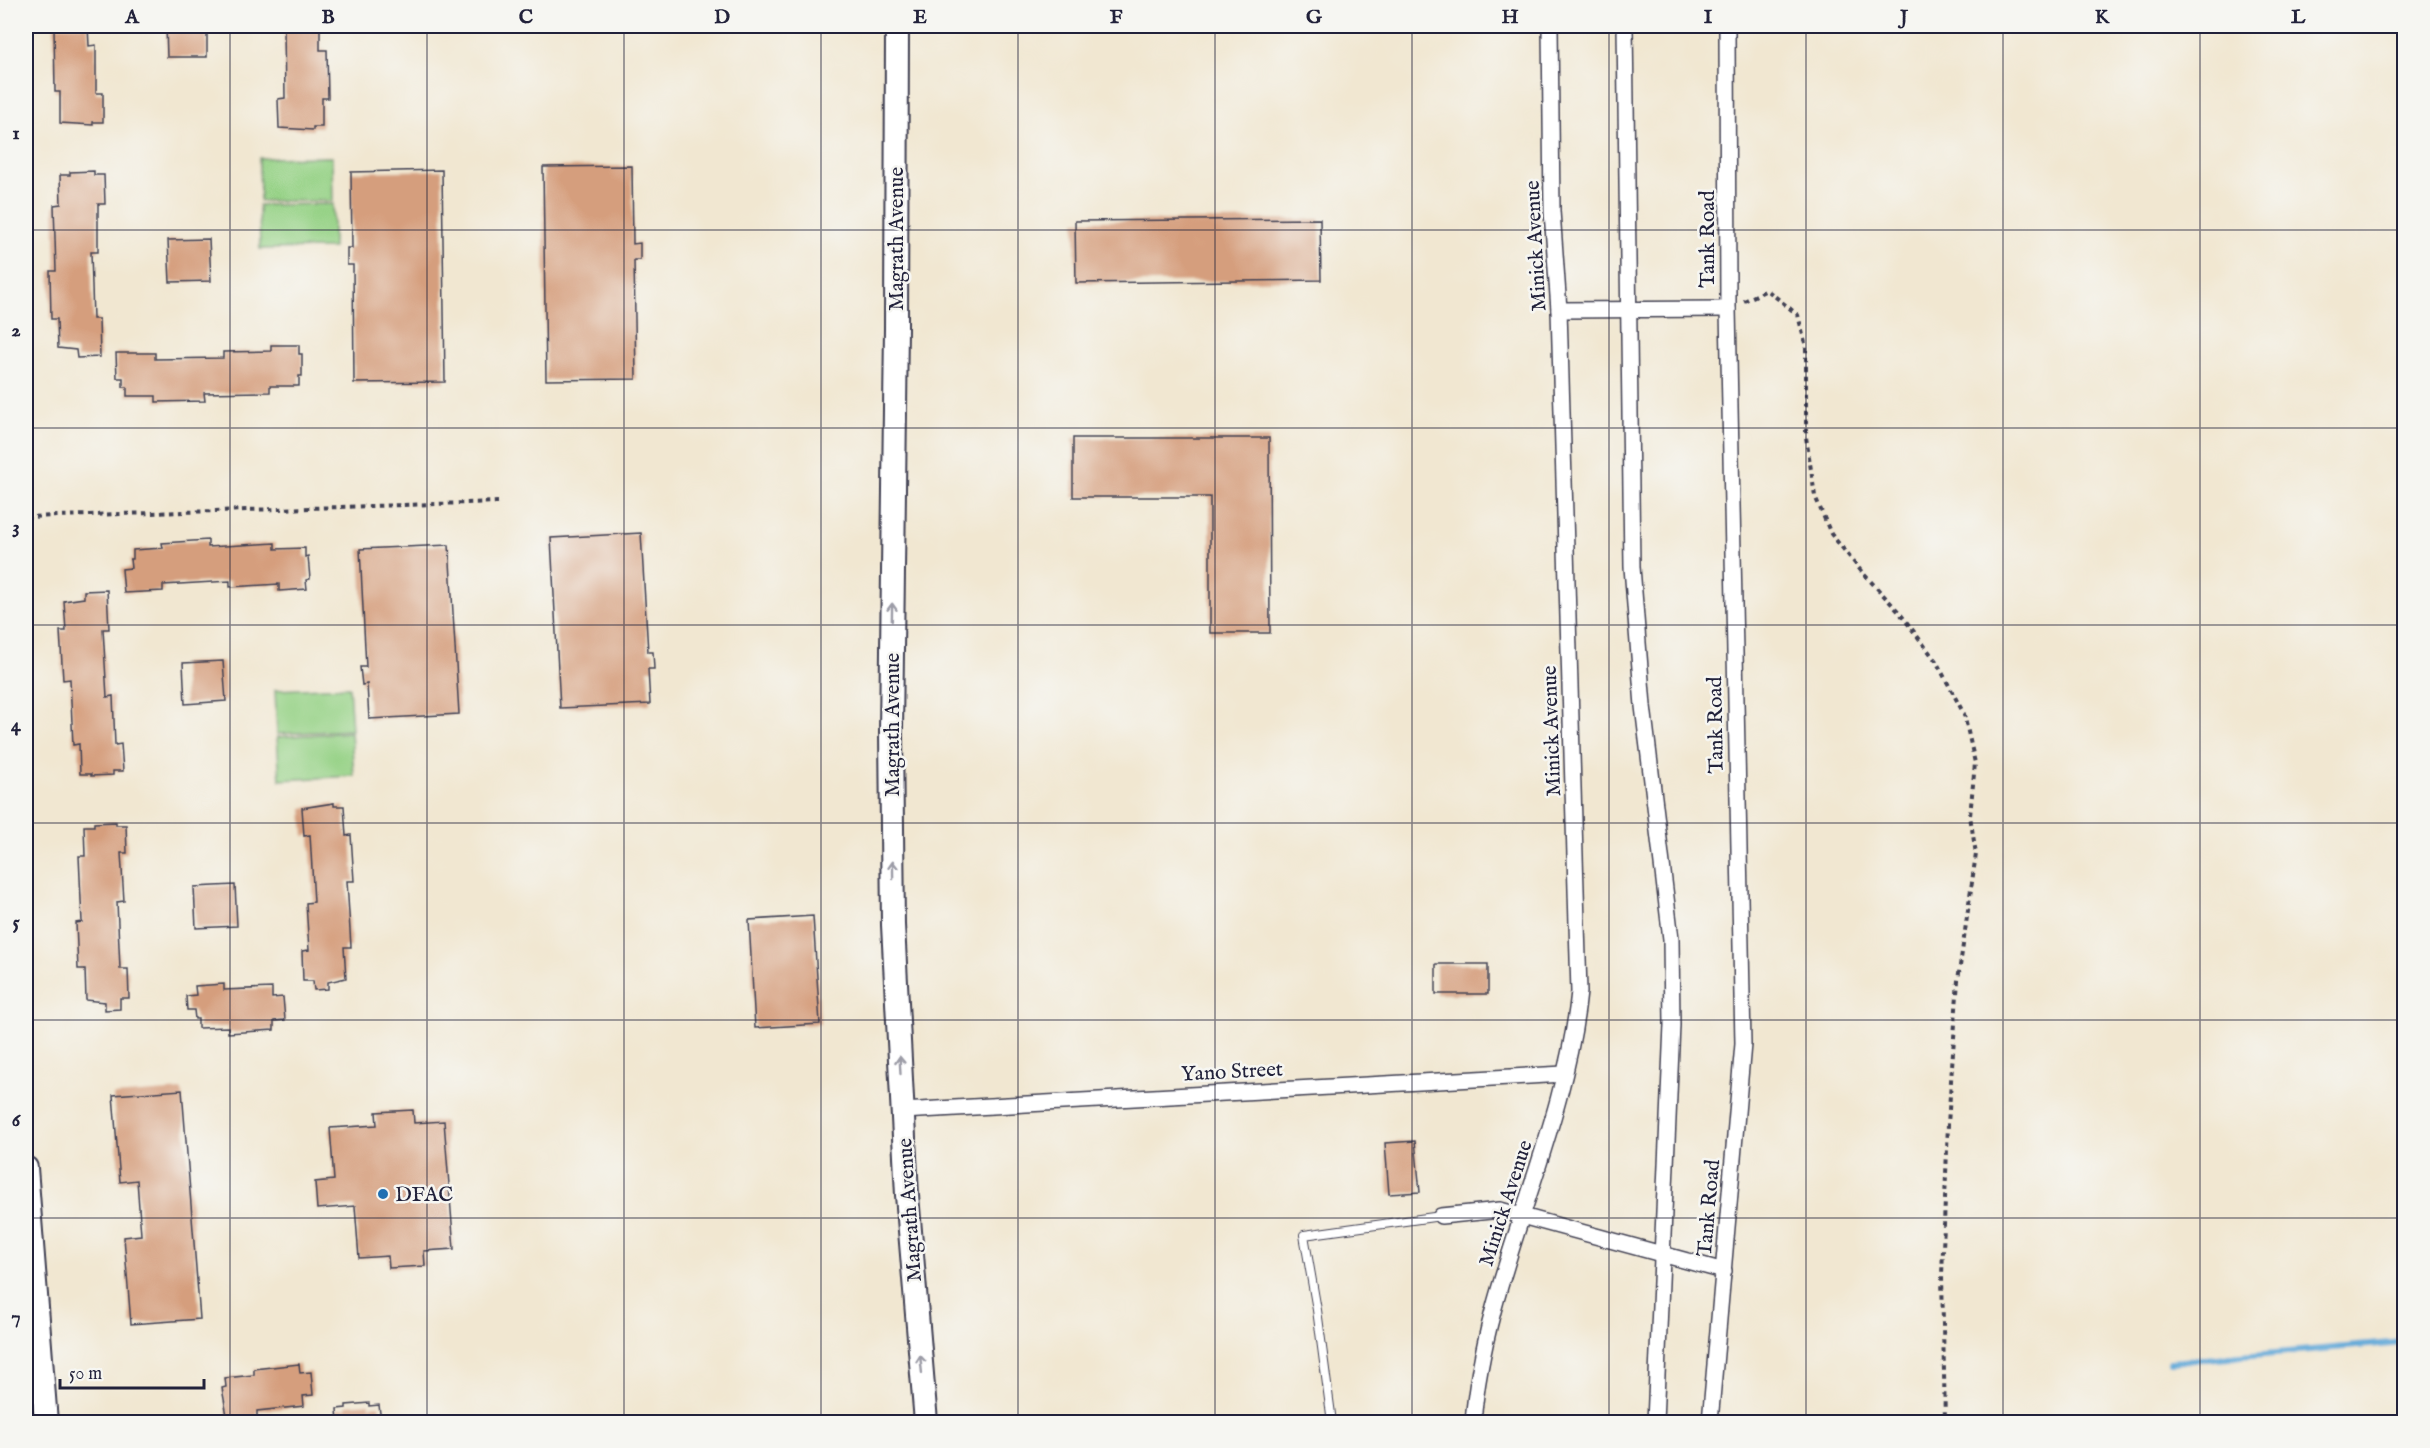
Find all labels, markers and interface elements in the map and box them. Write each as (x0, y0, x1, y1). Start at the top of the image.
text: A (124, 5, 140, 30)
text: B (321, 5, 335, 30)
text: C (519, 5, 533, 30)
text: D (714, 5, 730, 30)
text: E (913, 5, 927, 30)
text: F (1110, 5, 1123, 30)
text: G (1306, 5, 1323, 30)
text: H (1501, 5, 1519, 30)
text: I (1704, 5, 1713, 30)
text: J (1897, 5, 1909, 30)
text: K (2095, 5, 2111, 30)
text: L (2291, 5, 2306, 30)
text: 1 (12, 121, 20, 146)
street label: Magrath Avenue (884, 167, 911, 311)
street label: Minick Avenue (1520, 179, 1553, 312)
street label: Tank Road (1695, 190, 1722, 288)
text: 2 (11, 318, 21, 343)
text: 3 (12, 515, 20, 540)
one-way arrow (887, 603, 898, 623)
street label: Magrath Avenue (880, 653, 907, 797)
street label: Minick Avenue (1537, 665, 1568, 797)
street label: Tank Road (1702, 675, 1731, 774)
text: 4 (11, 713, 22, 738)
one-way arrow (887, 861, 899, 881)
text: 5 (12, 910, 20, 935)
one-way arrow (895, 1056, 906, 1076)
street label: Yano Street (1180, 1056, 1284, 1089)
text: 6 (12, 1108, 22, 1133)
street label: Magrath Avenue (892, 1137, 929, 1283)
street label: Minick Avenue (1473, 1137, 1540, 1270)
street label: Tank Road (1692, 1158, 1727, 1258)
place label: DFAC (395, 1182, 453, 1209)
marker: DFAC (376, 1187, 390, 1201)
text: 7 (11, 1305, 21, 1330)
scale bar (60, 1352, 204, 1390)
one-way arrow (915, 1355, 926, 1375)
text: 50 m (69, 1363, 102, 1386)

